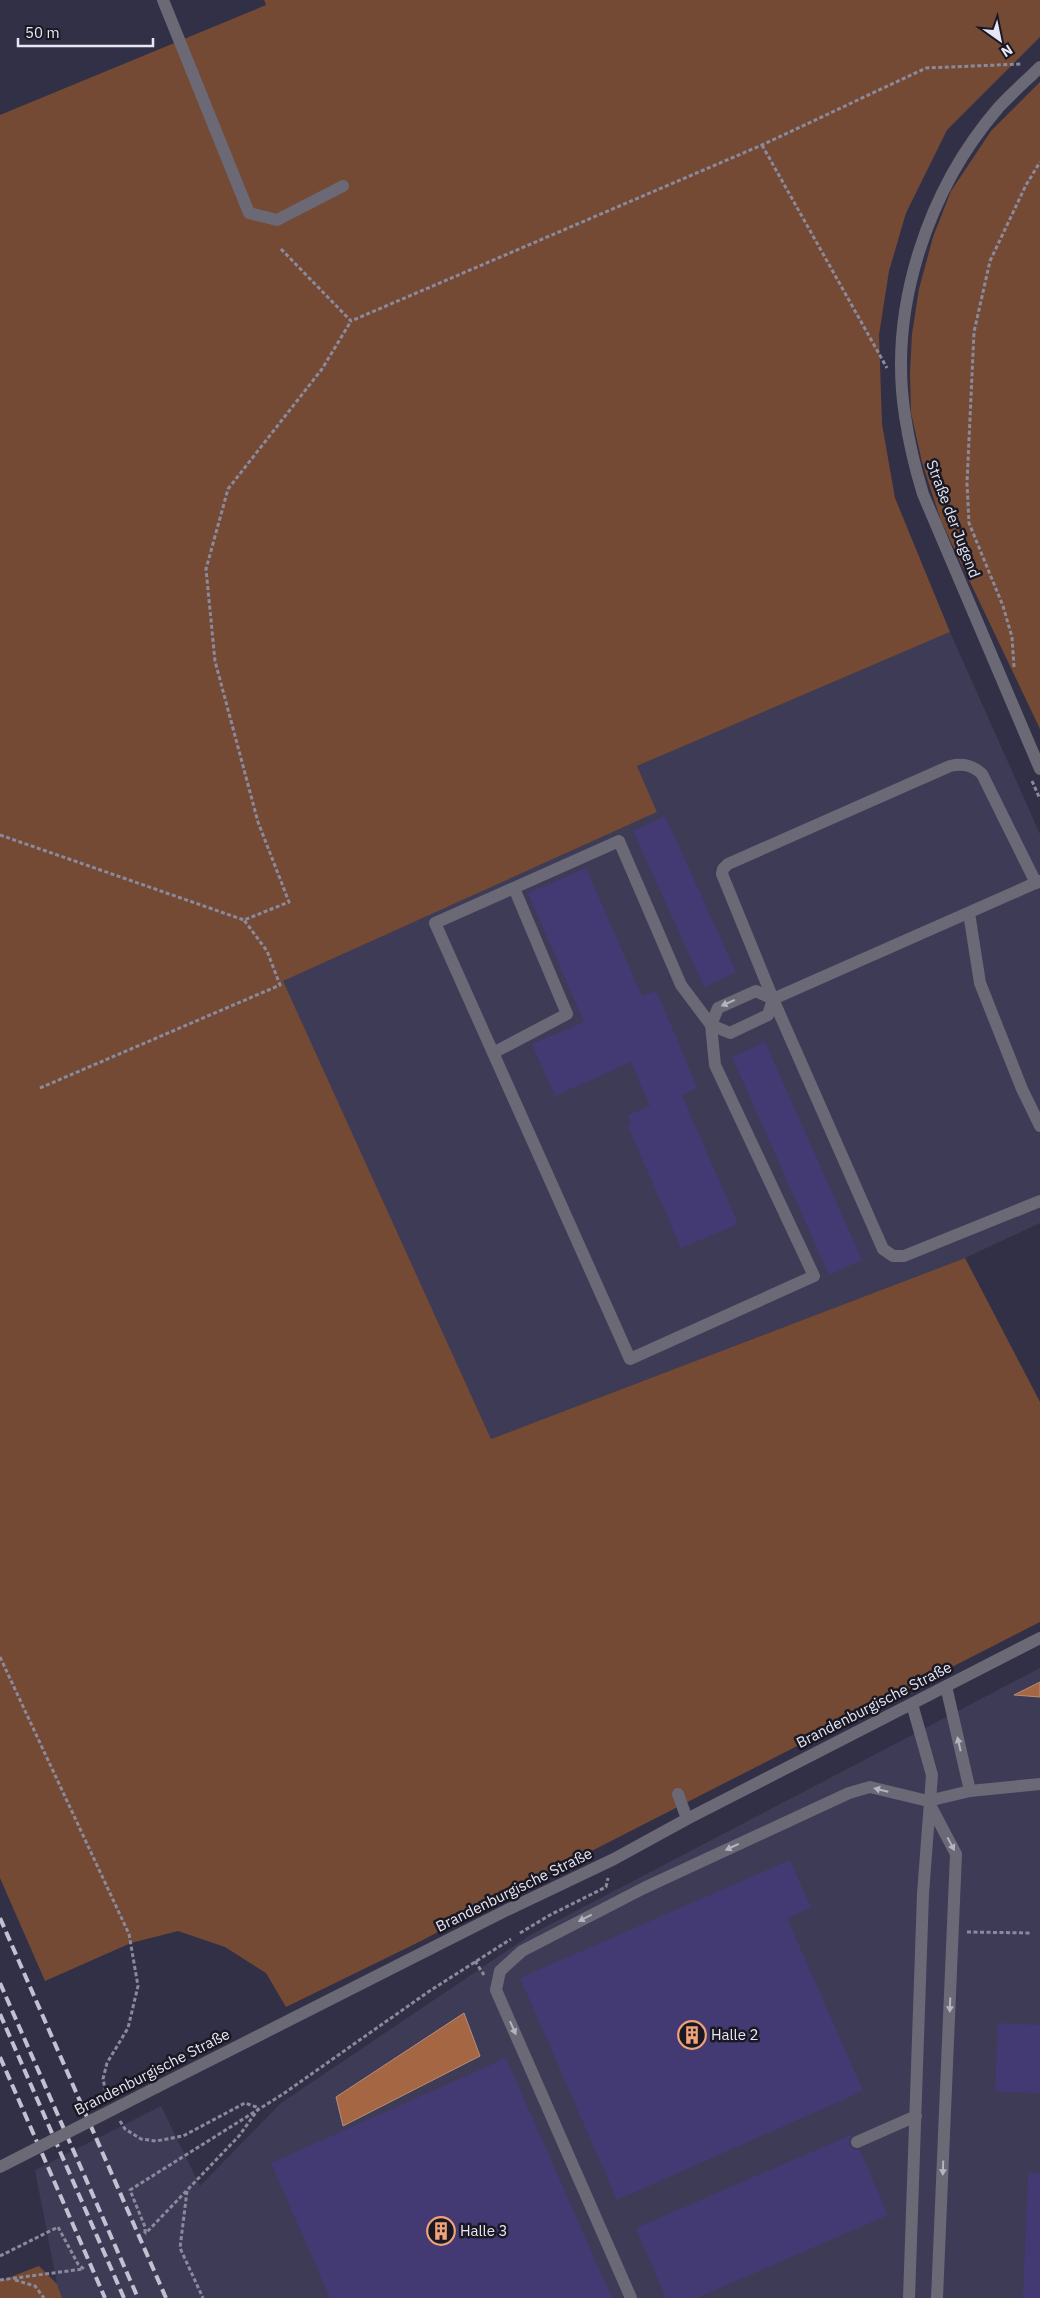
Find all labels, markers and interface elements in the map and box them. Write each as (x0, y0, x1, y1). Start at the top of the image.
scale bar (18, 15, 152, 47)
north arrow (975, 15, 1025, 65)
text: 50 m (25, 23, 60, 42)
text: N (998, 41, 1016, 61)
street label: Straße der Jugend (922, 457, 985, 580)
one-way arrow (721, 1000, 735, 1008)
street label: Brandenburgische Straße (793, 1657, 955, 1752)
one-way arrow (955, 1736, 963, 1751)
one-way arrow (874, 1786, 889, 1794)
one-way arrow (947, 1837, 955, 1852)
street label: Brandenburgische Straße (432, 1843, 595, 1936)
one-way arrow (725, 1843, 739, 1851)
one-way arrow (578, 1914, 593, 1922)
one-way arrow (945, 1998, 953, 2014)
building icon: Halle 2 (677, 2020, 707, 2050)
one-way arrow (509, 2021, 517, 2035)
street label: Brandenburgische Straße (71, 2024, 233, 2119)
place label: Halle 2 (711, 2025, 758, 2044)
one-way arrow (938, 2160, 946, 2176)
building icon: Halle 3 (426, 2216, 456, 2246)
place label: Halle 3 (460, 2221, 507, 2240)

